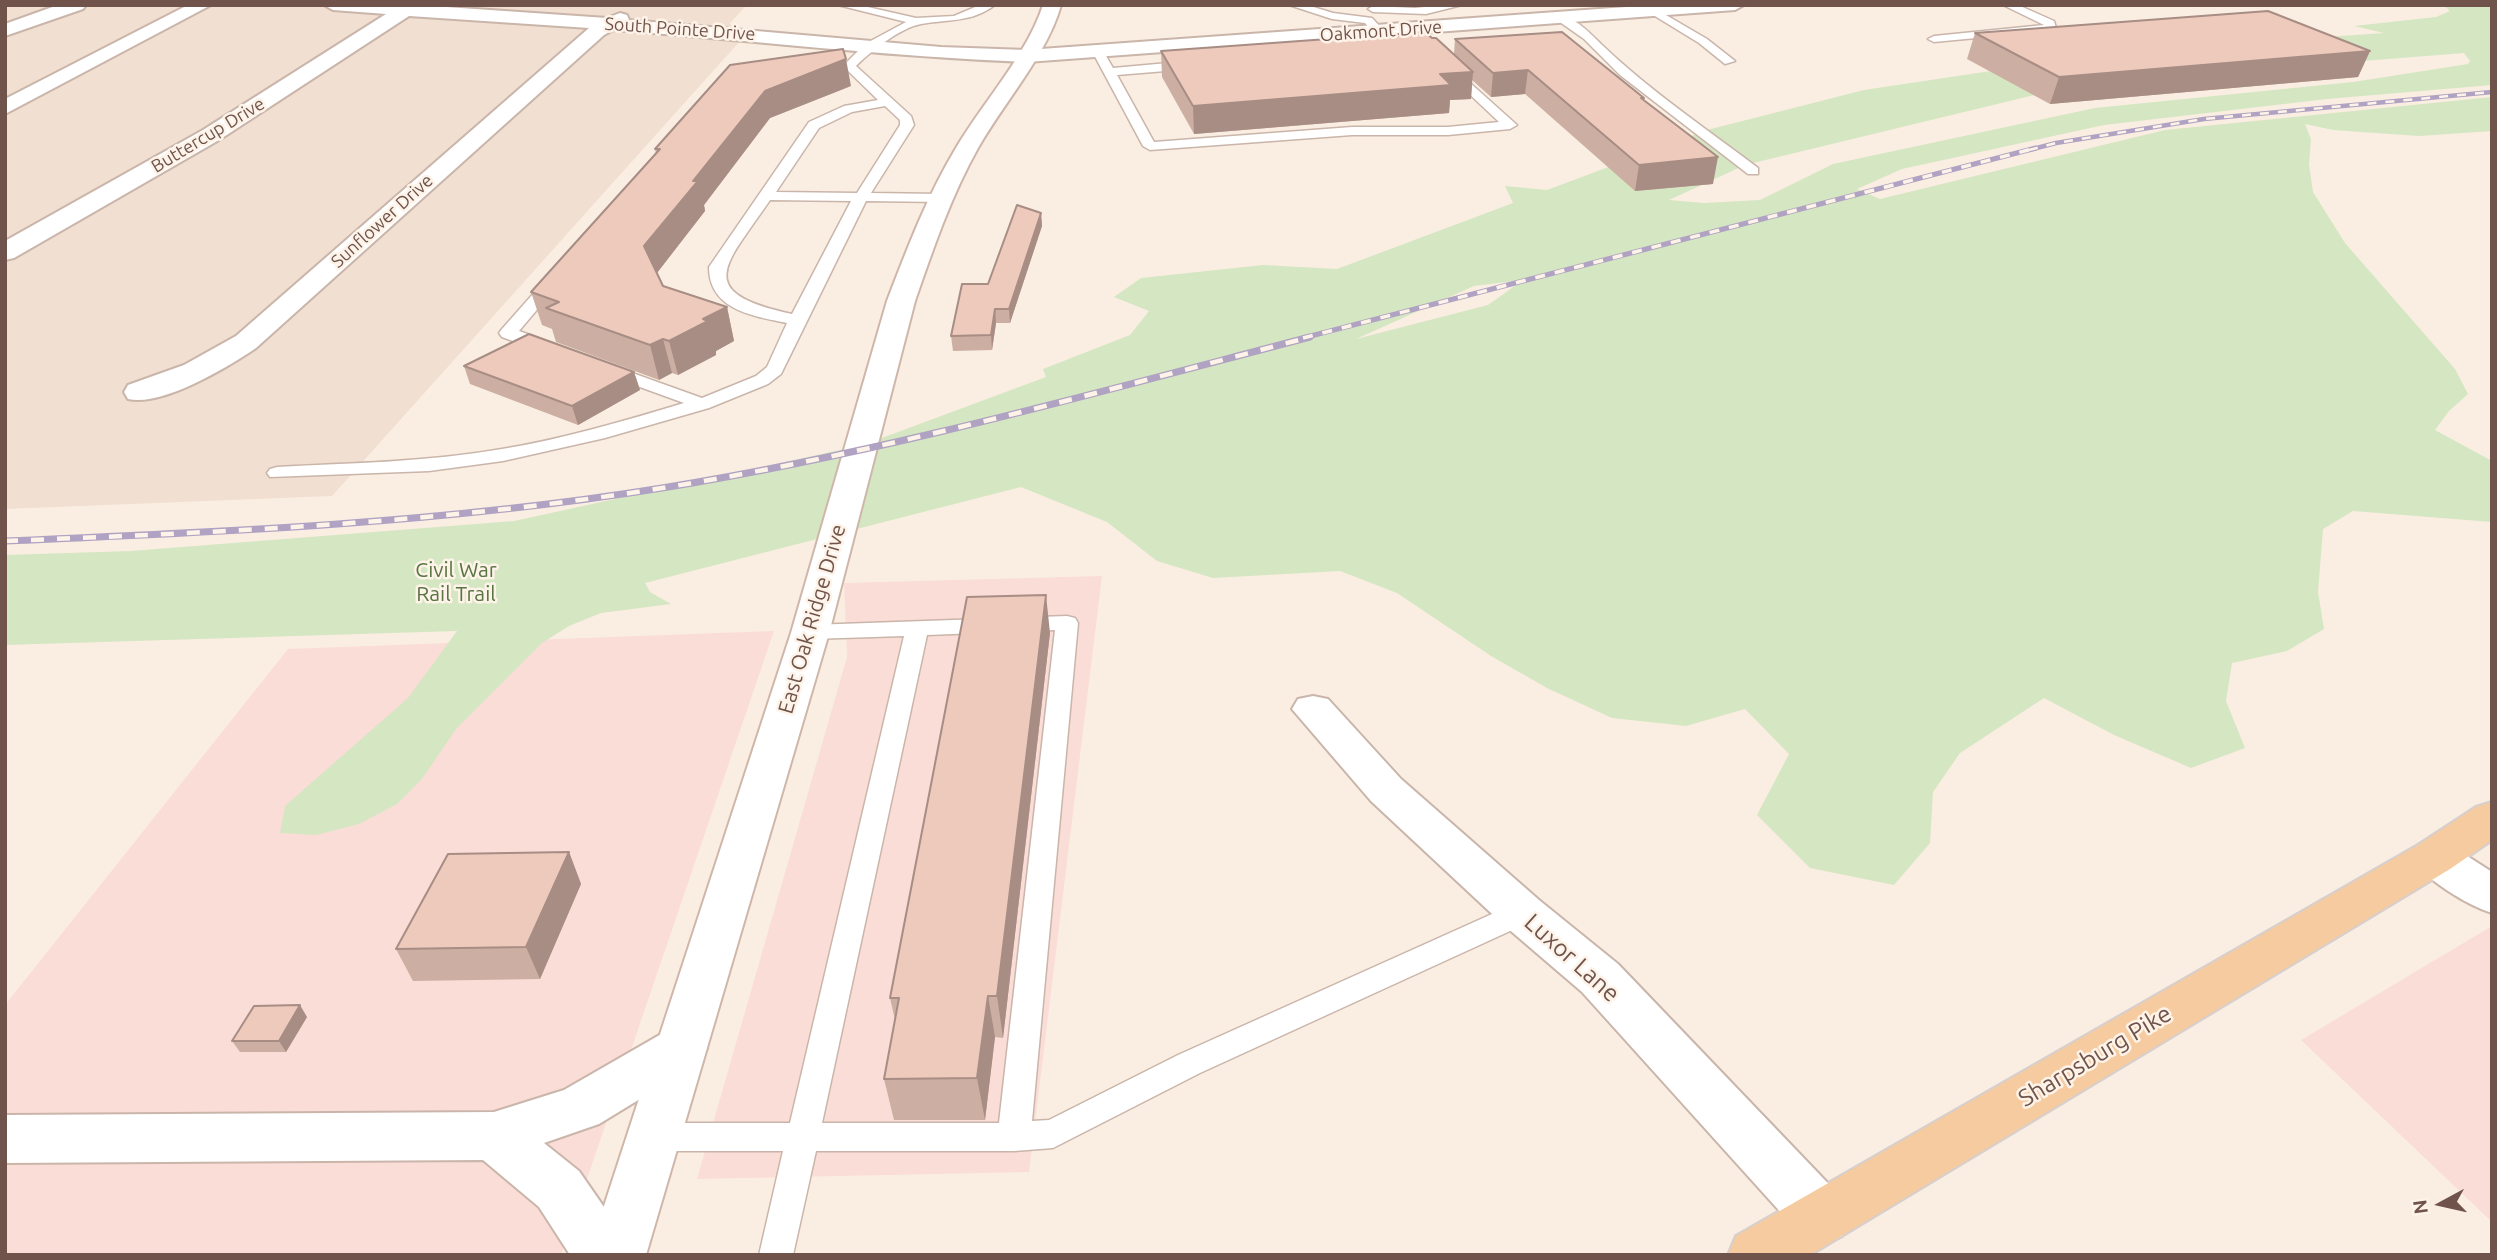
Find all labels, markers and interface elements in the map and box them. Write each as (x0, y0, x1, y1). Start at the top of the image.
street label: South Pointe Drive (604, 13, 756, 45)
street label: Oakmont Drive (1319, 16, 1443, 46)
street label: Buttercup Drive (147, 93, 269, 177)
street label: Sunflower Drive (327, 170, 437, 272)
street label: East Oak Ridge Drive (773, 521, 851, 717)
park label: Civil War Rail Trail (415, 557, 497, 607)
street label: Luxor Lane (1519, 908, 1625, 1008)
street label: Sharpsburg Pike (2013, 999, 2177, 1113)
north arrow (2406, 1169, 2476, 1239)
text: N (2408, 1198, 2432, 1215)

